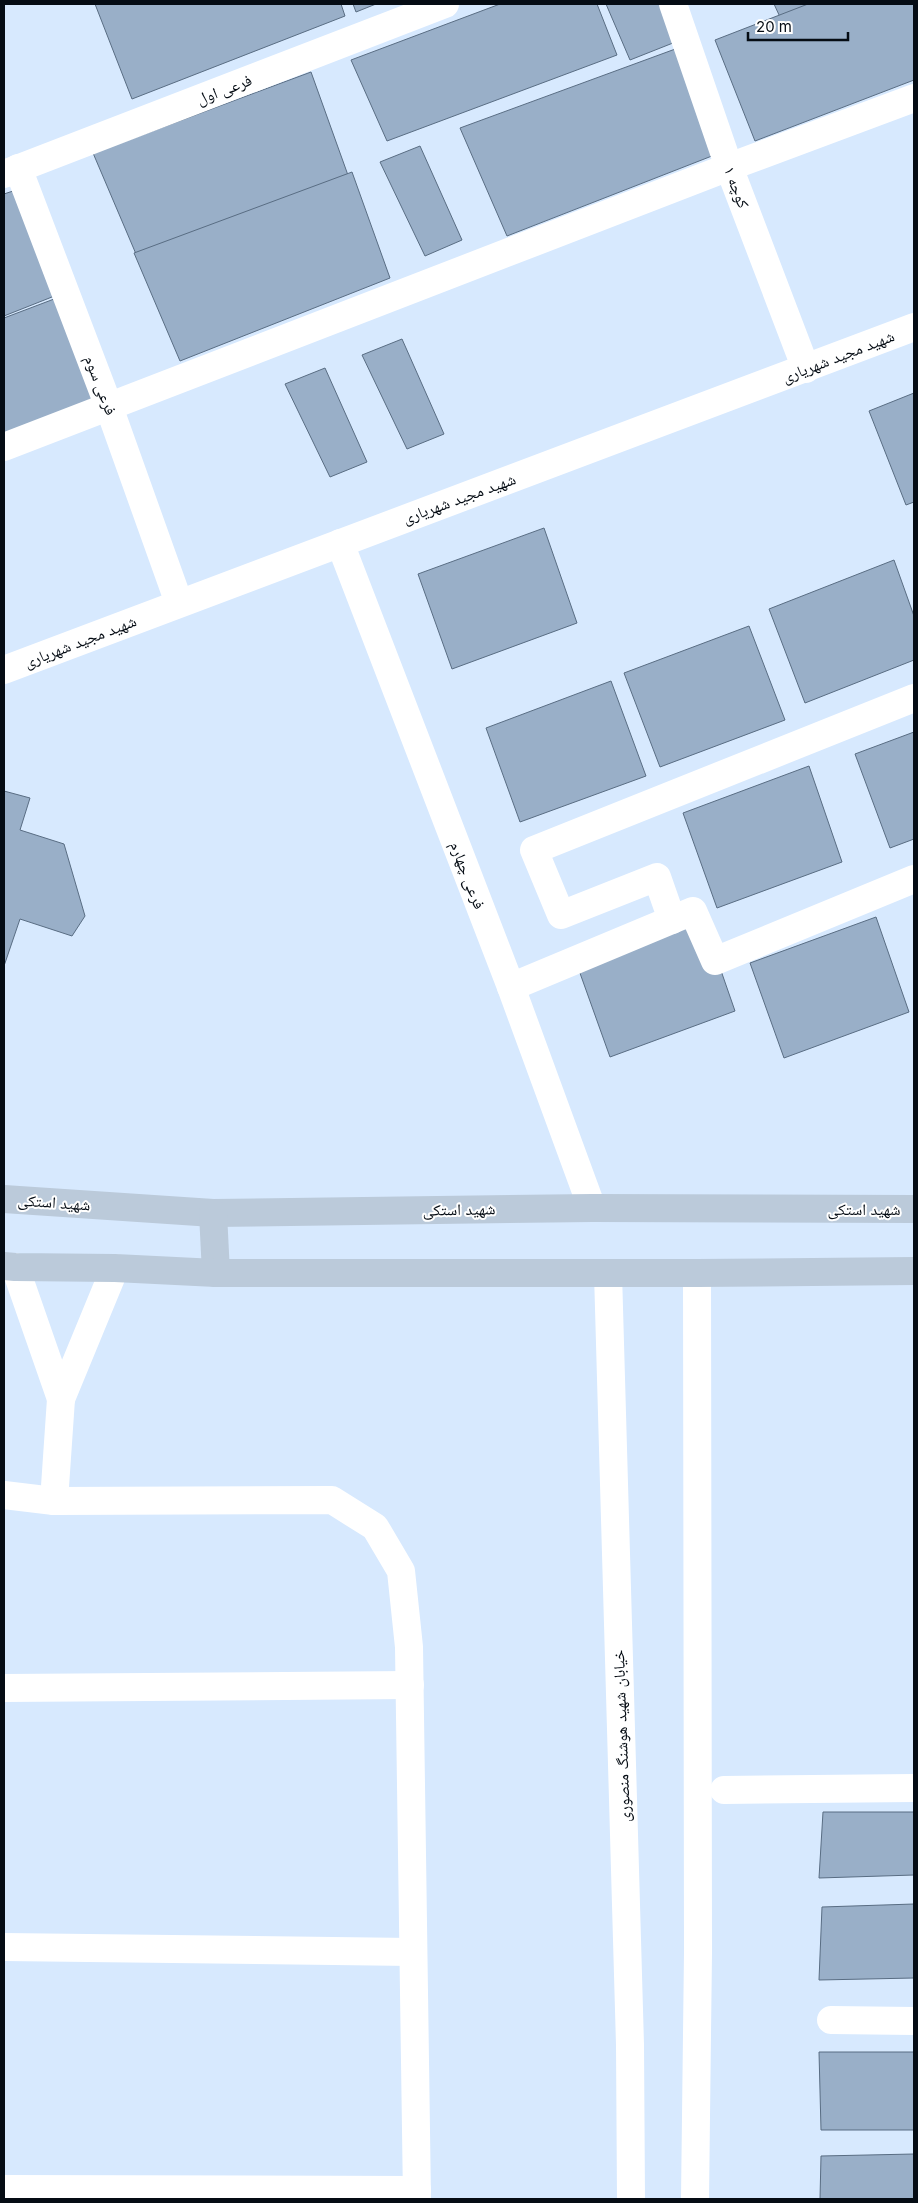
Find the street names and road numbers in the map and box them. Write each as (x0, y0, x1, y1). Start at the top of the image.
street label: فرعی اول (194, 69, 255, 110)
street label: کوچه ۱ (720, 163, 754, 211)
street label: شهید مجید شهریاری (779, 325, 897, 388)
street label: فرعی سوم (80, 352, 122, 418)
street label: شهید مجید شهریاری (400, 468, 519, 529)
street label: شهید مجید شهریاری (21, 610, 139, 673)
street label: فرعی چهارم (445, 838, 490, 912)
street label: شهید استکی (17, 1189, 91, 1216)
street label: شهید استکی (422, 1198, 496, 1221)
street label: شهید استکی (828, 1199, 900, 1220)
street label: خیابان شهید هوشنگ منصوری (608, 1649, 635, 1823)

